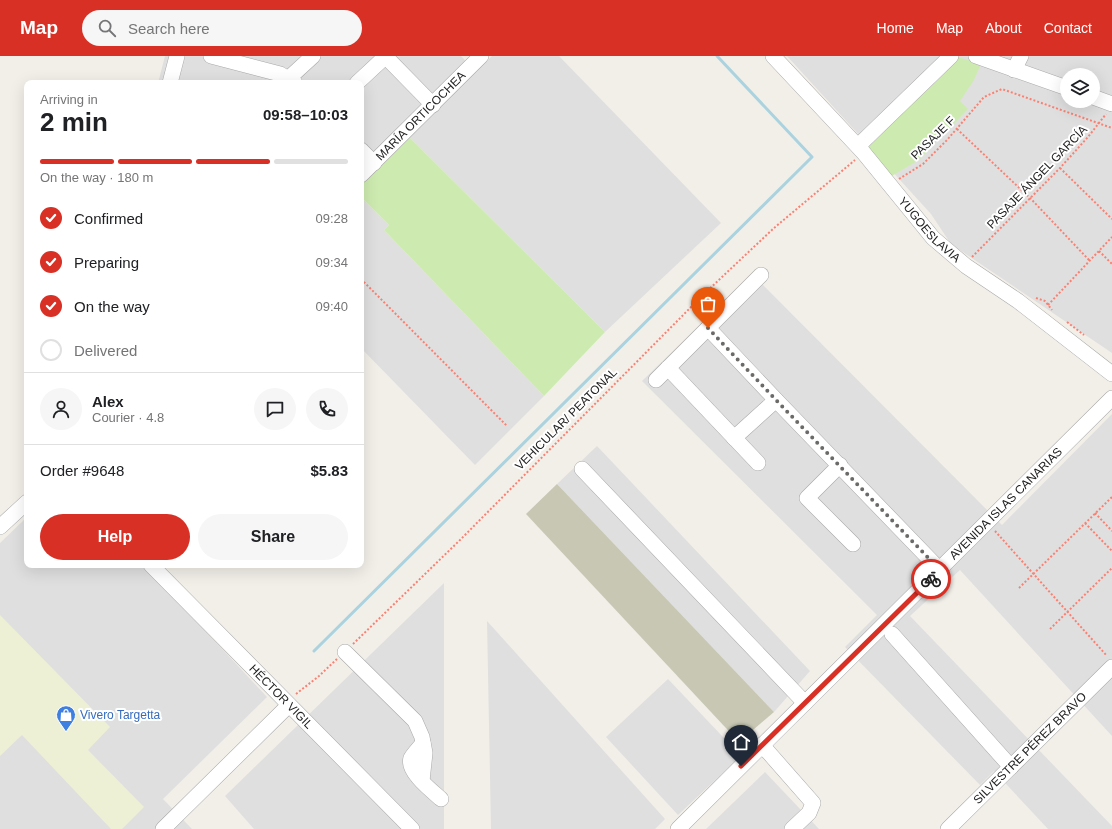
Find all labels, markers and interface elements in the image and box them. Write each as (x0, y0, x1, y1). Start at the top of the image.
search box (82, 10, 362, 46)
text: Map (20, 17, 58, 38)
icon: search (96, 17, 118, 39)
text: Search here (128, 20, 210, 37)
text: Home (877, 20, 914, 36)
text: Map (936, 20, 963, 36)
text: About (985, 20, 1022, 36)
text: Contact (1044, 20, 1092, 36)
street label: MARÍA ORTICOCHEA (373, 68, 468, 163)
map controls (1060, 68, 1100, 108)
button: layers (1060, 68, 1100, 108)
text: Arriving in (40, 92, 98, 107)
text: 09:58–10:03 (263, 106, 348, 123)
text: 2 min (40, 107, 108, 137)
street label: PASAJE F (908, 114, 958, 162)
street label: PASAJE ÁNGEL GARCÍA (983, 122, 1090, 232)
text: On the way · 180 m (40, 170, 153, 185)
street label: YUGOESLAVIA (896, 194, 963, 265)
icon: check (40, 207, 62, 229)
text: Confirmed (74, 210, 143, 227)
text: 09:28 (315, 211, 348, 226)
icon: check (40, 251, 62, 273)
text: Preparing (74, 254, 139, 271)
text: 09:34 (315, 255, 348, 270)
pin (691, 287, 725, 328)
icon: bag (697, 293, 719, 315)
icon: check (40, 295, 62, 317)
text: On the way (74, 298, 150, 315)
text: 09:40 (315, 299, 348, 314)
text: Delivered (74, 342, 137, 359)
street label: VEHICULAR/ PEATONAL (512, 365, 620, 473)
button: person (40, 388, 82, 430)
button: chat (254, 388, 296, 430)
button: phone (306, 388, 348, 430)
text: Alex (92, 393, 124, 410)
text: Courier · 4.8 (92, 410, 164, 425)
street label: AVENIDA ISLAS CANARIAS (946, 444, 1065, 562)
text: Order #9648 (40, 462, 124, 479)
text: $5.83 (310, 462, 348, 479)
button: Help (40, 514, 190, 560)
button: Share (198, 514, 348, 560)
courier (911, 559, 951, 599)
icon: bike (920, 568, 942, 590)
street label: HÉCTOR VIGIL (246, 662, 316, 732)
street label: SILVESTRE PÉREZ BRAVO (970, 689, 1089, 807)
shop icon: Vivero Targetta (55, 704, 77, 732)
place label: Vivero Targetta (80, 708, 161, 722)
pin (724, 725, 758, 766)
icon: home (730, 731, 752, 753)

